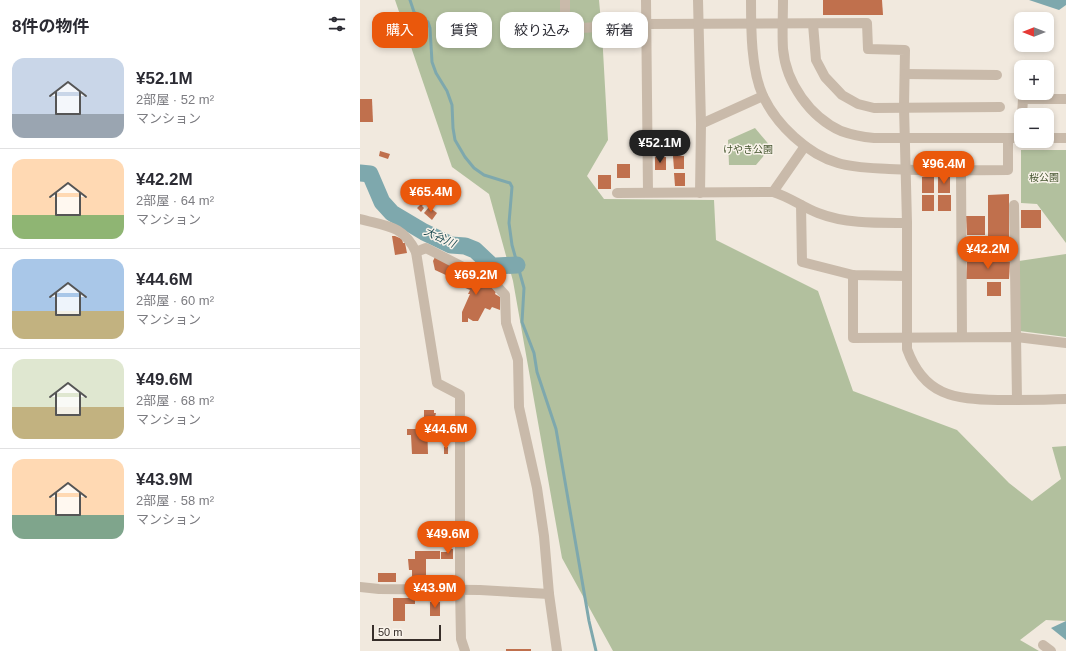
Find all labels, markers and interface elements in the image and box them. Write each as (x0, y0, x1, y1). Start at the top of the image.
chip: 購入 (372, 12, 428, 48)
chip: 賃貸 (436, 12, 492, 48)
chip: 絞り込み (500, 12, 584, 48)
chip: 新着 (592, 12, 648, 48)
north arrow (1014, 12, 1054, 52)
map controls (1014, 12, 1054, 148)
icon: filters (326, 13, 348, 35)
text: 8件の物件 (12, 17, 89, 36)
button: + (1014, 60, 1054, 100)
text: ¥52.1M (136, 69, 193, 88)
icon: home (44, 74, 92, 122)
text: 2部屋 · 52 m² (136, 92, 214, 107)
button: − (1014, 108, 1054, 148)
text: マンション (136, 111, 201, 126)
pin: ¥52.1M (627, 130, 693, 164)
text: ¥52.1M (638, 135, 682, 150)
park label: けやき公園 (723, 144, 773, 155)
pin: ¥96.4M (911, 151, 977, 185)
text: ¥96.4M (922, 156, 966, 171)
text: ¥42.2M (136, 170, 193, 189)
park label: 桜公園 (1029, 172, 1059, 183)
icon: home (44, 175, 92, 223)
pin: ¥65.4M (398, 179, 464, 213)
text: ¥65.4M (409, 184, 453, 199)
text: 2部屋 · 64 m² (136, 193, 214, 208)
text: マンション (136, 212, 201, 227)
water label: 大谷川 (423, 225, 458, 250)
pin: ¥42.2M (955, 236, 1021, 270)
text: ¥42.2M (966, 241, 1010, 256)
pin: ¥69.2M (443, 262, 509, 296)
text: ¥69.2M (454, 267, 498, 282)
text: ¥44.6M (136, 270, 193, 289)
icon: home (44, 275, 92, 323)
text: 2部屋 · 60 m² (136, 293, 214, 308)
text: マンション (136, 312, 201, 327)
text: ¥49.6M (136, 370, 193, 389)
icon: home (44, 375, 92, 423)
text: 2部屋 · 68 m² (136, 393, 214, 408)
text: マンション (136, 412, 201, 427)
pin: ¥44.6M (413, 416, 479, 450)
text: ¥44.6M (424, 421, 468, 436)
text: ¥43.9M (136, 470, 193, 489)
icon: home (44, 475, 92, 523)
text: 2部屋 · 58 m² (136, 493, 214, 508)
text: マンション (136, 512, 201, 527)
pin: ¥49.6M (415, 521, 481, 555)
text: ¥49.6M (426, 526, 470, 541)
pin: ¥43.9M (402, 575, 468, 609)
text: ¥43.9M (413, 580, 457, 595)
scale bar (372, 623, 441, 642)
text: 50 m (378, 626, 402, 638)

